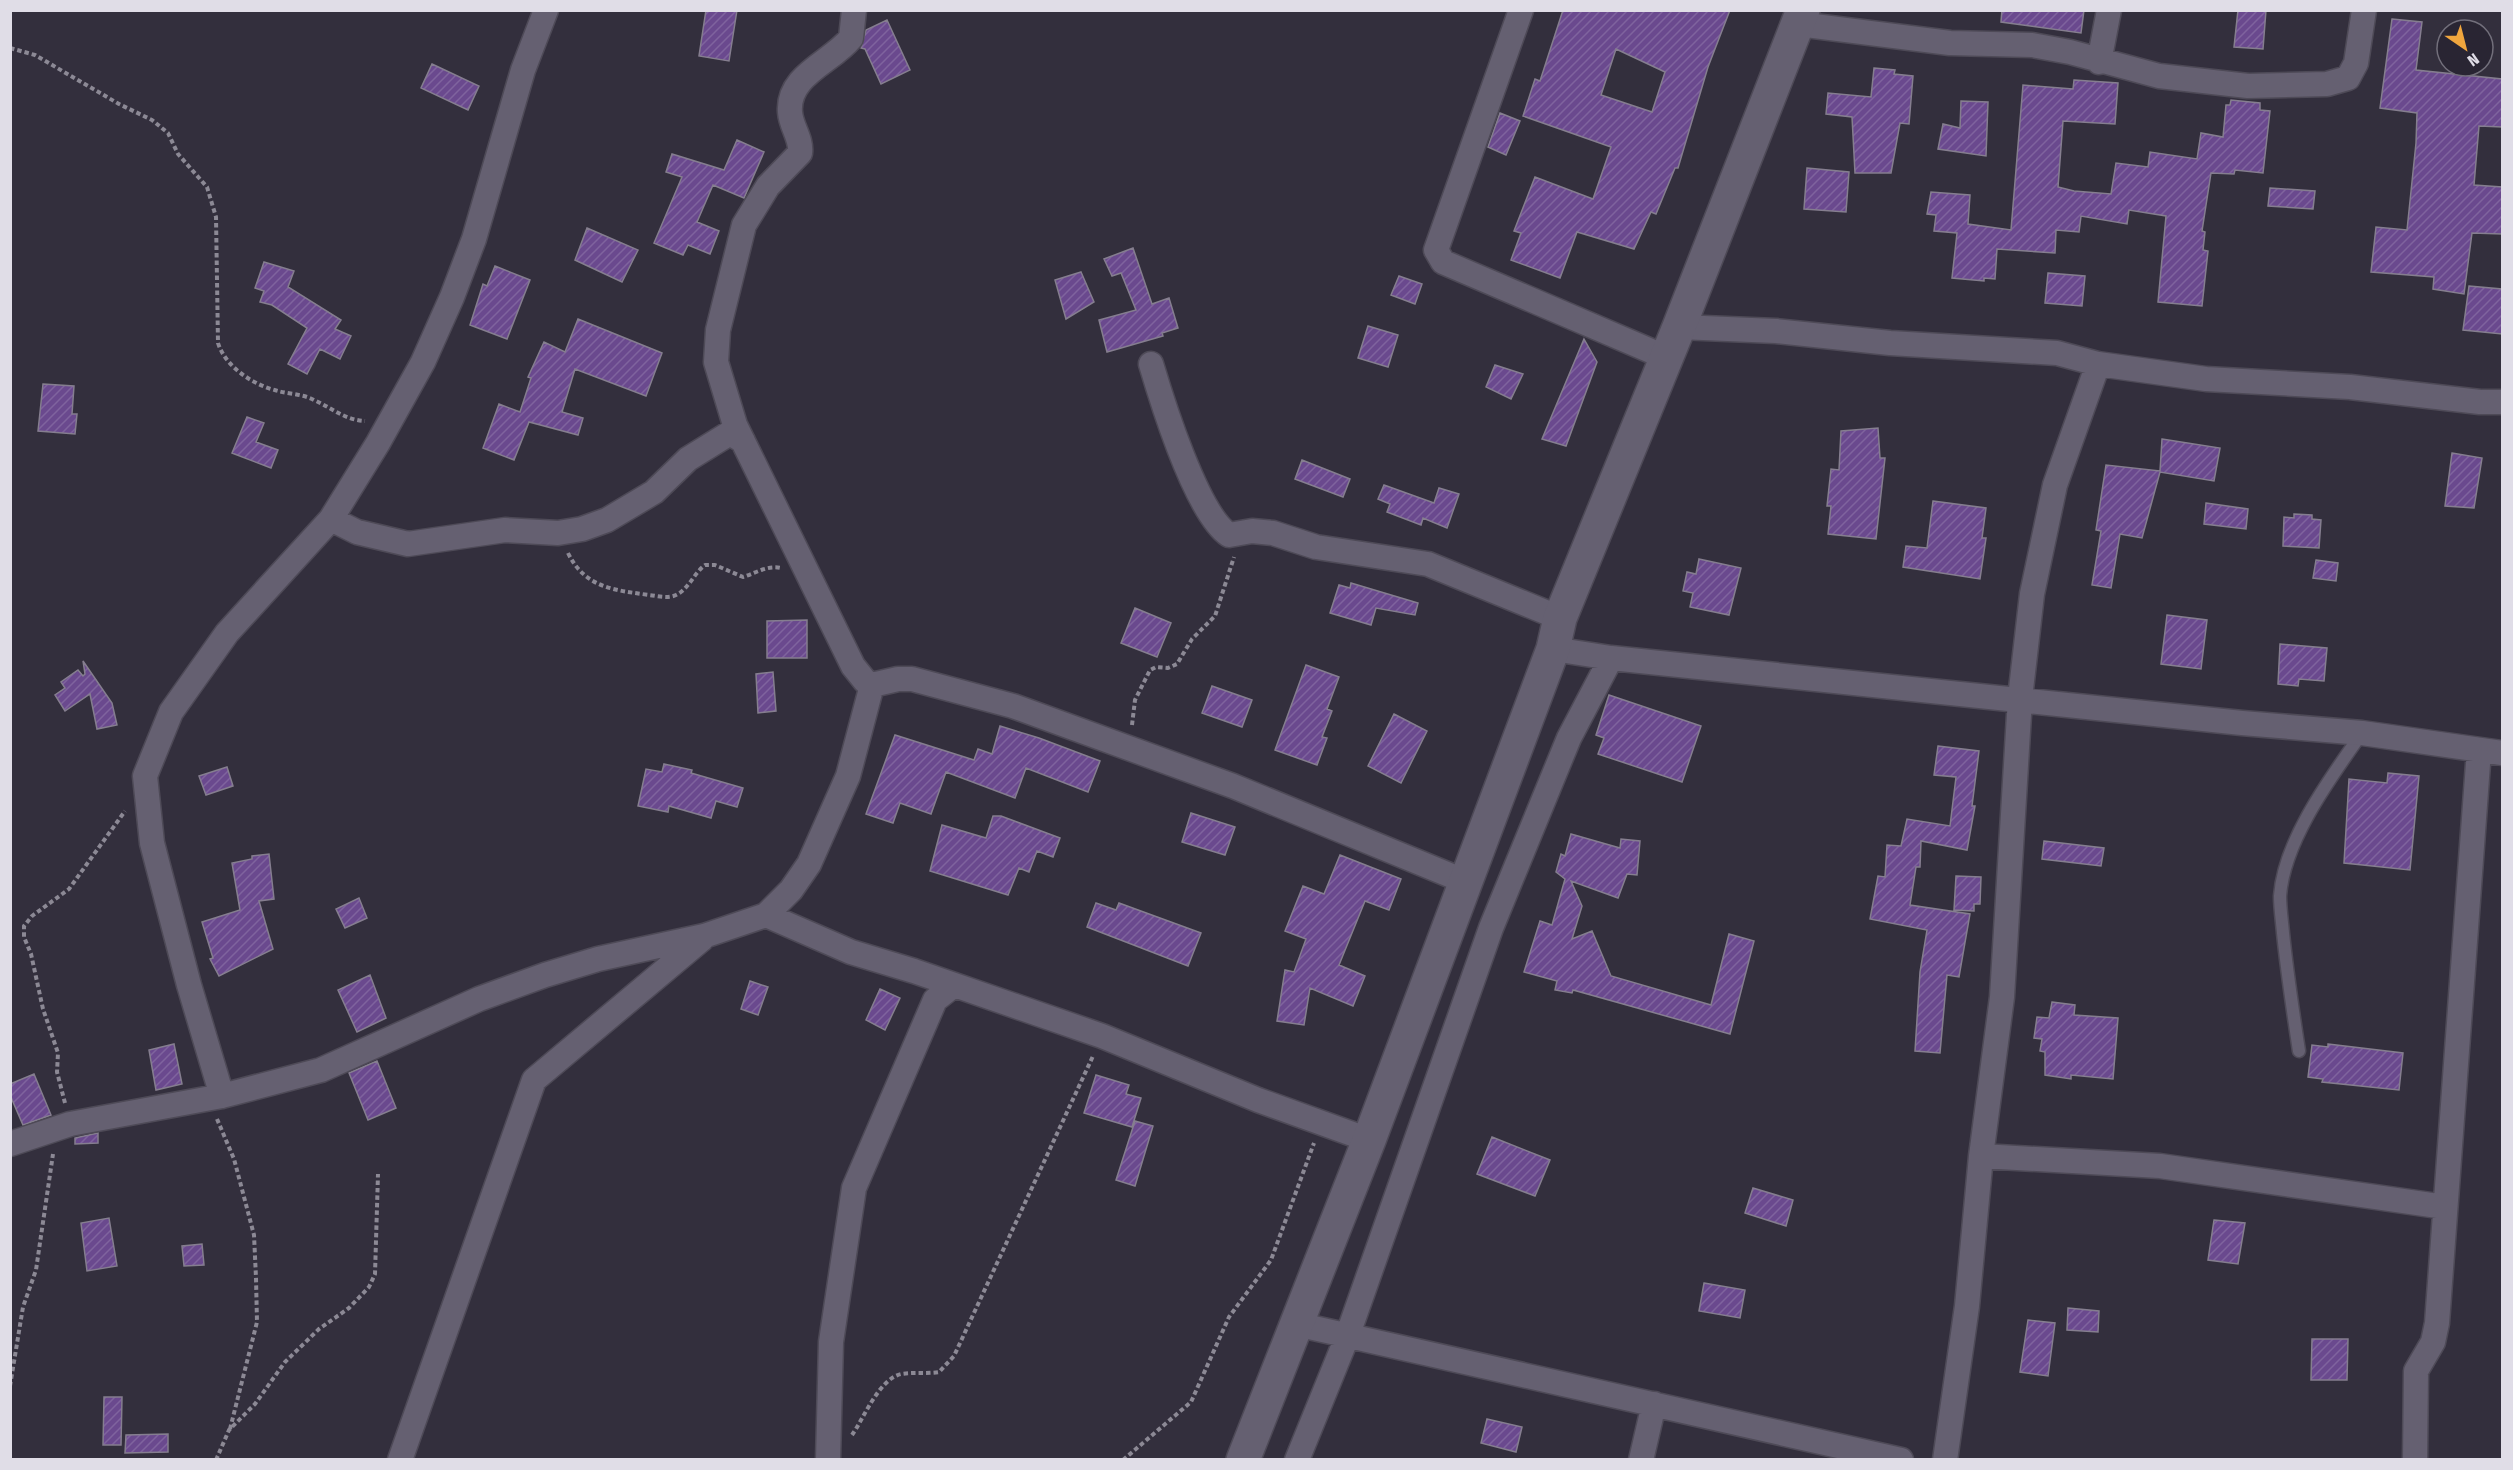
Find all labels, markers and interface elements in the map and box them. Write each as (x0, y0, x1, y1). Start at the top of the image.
north arrow (2435, 18, 2495, 78)
text: N (2464, 49, 2483, 70)

